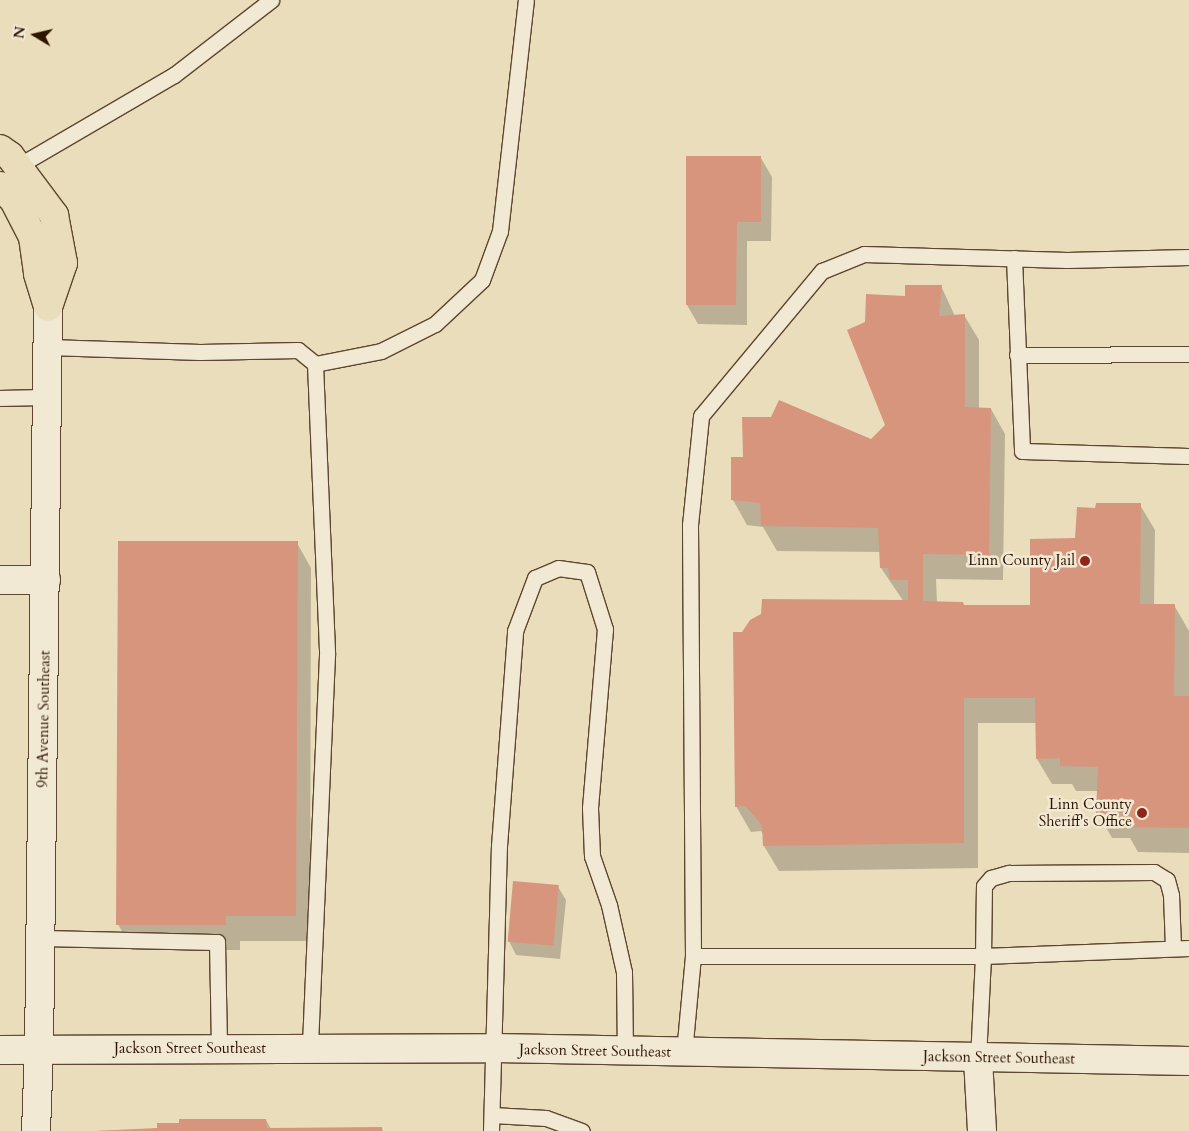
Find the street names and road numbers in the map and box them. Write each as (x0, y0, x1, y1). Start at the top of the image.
street label: 9th Avenue Southeast (34, 650, 54, 788)
street label: Jackson Street Southeast (114, 1040, 266, 1058)
street label: Jackson Street Southeast (519, 1041, 671, 1061)
street label: Jackson Street Southeast (923, 1048, 1075, 1068)

